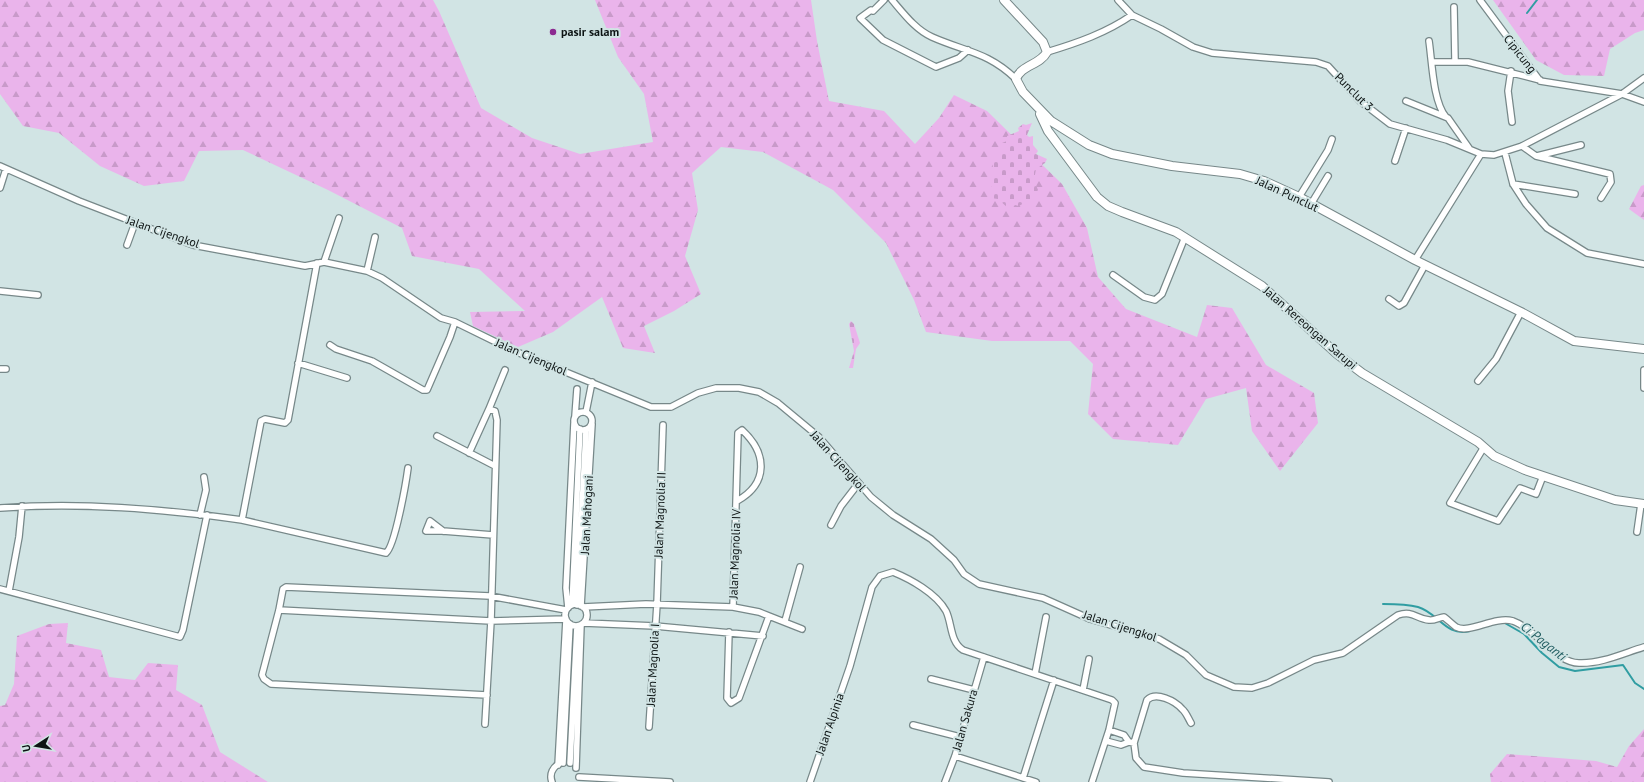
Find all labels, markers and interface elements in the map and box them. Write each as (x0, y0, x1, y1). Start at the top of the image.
place label: pasir salam (561, 24, 619, 39)
marker: pasir salam (548, 27, 558, 37)
street label: Cipicung (1501, 31, 1540, 76)
street label: Punclut 3 (1332, 69, 1377, 114)
street label: Jalan Punclut (1253, 172, 1321, 215)
street label: Jalan Cijengkol (124, 212, 202, 251)
street label: Jalan Rereongan Sarupi (1260, 282, 1360, 372)
street label: Jalan Cijengkol (492, 334, 570, 379)
street label: Jalan Cijengkol (807, 426, 870, 495)
street label: Jalan Magnolia II (650, 472, 669, 559)
street label: Jalan Mahogani (577, 475, 596, 556)
street label: Jalan Magnolia IV (725, 509, 744, 600)
street label: Jalan Cijengkol (1080, 606, 1159, 645)
water label: Ci Paganti (1517, 618, 1571, 665)
street label: Jalan Magnolia I (643, 623, 662, 708)
street label: Jalan Sakura (948, 687, 980, 753)
street label: Jalan Alpinia (812, 691, 847, 758)
north arrow (16, 726, 56, 766)
text: U (19, 743, 34, 753)

